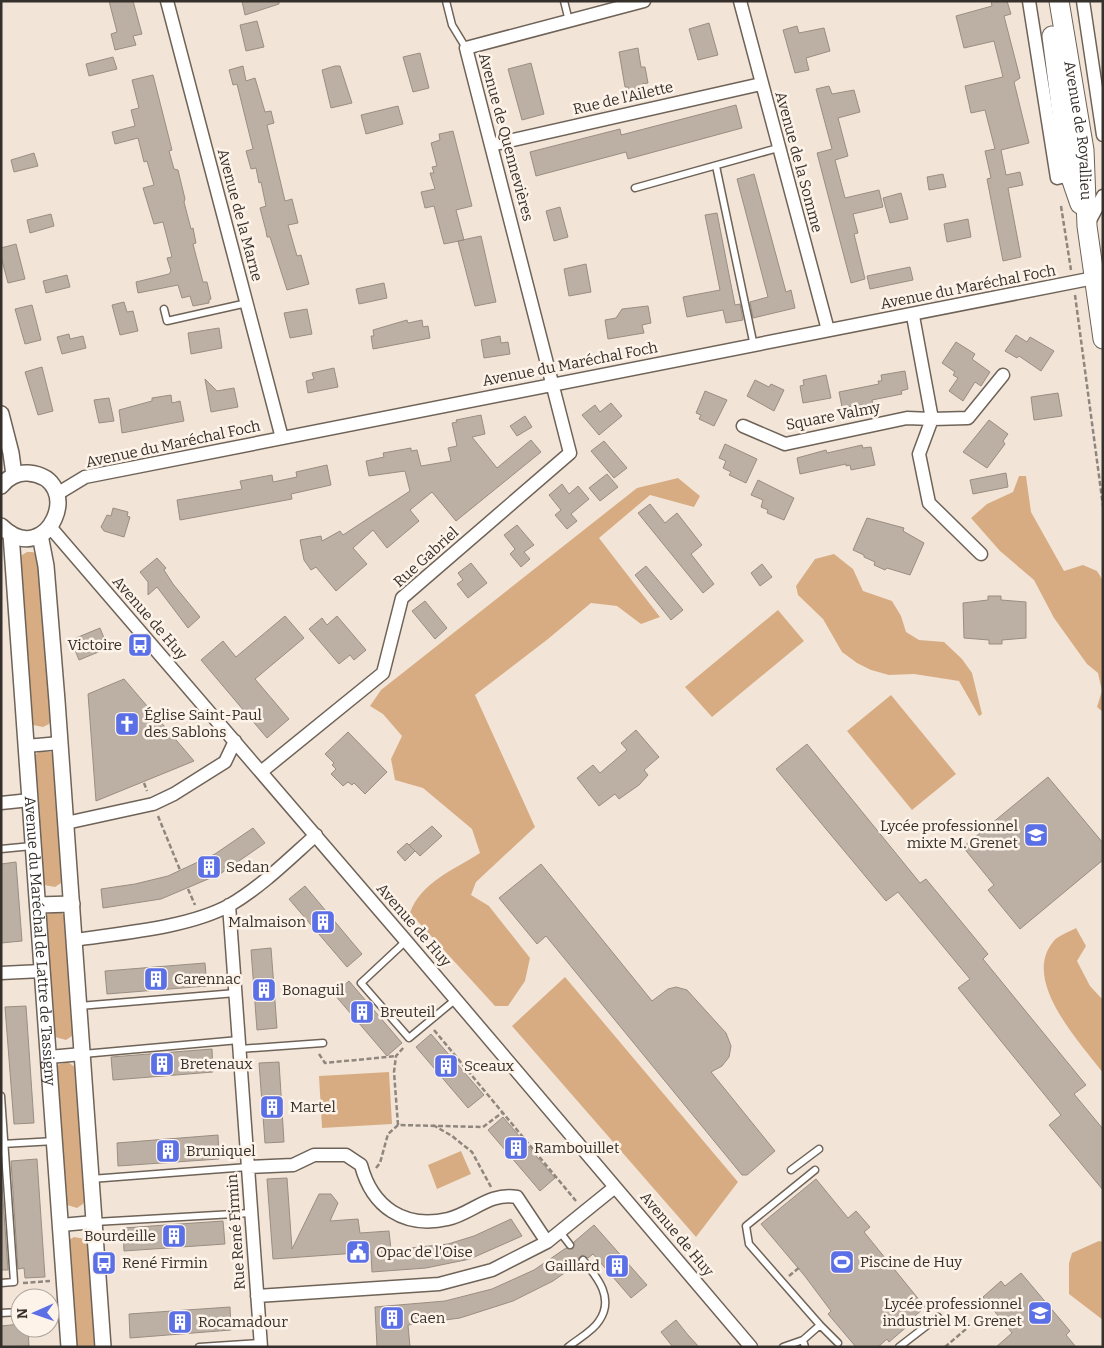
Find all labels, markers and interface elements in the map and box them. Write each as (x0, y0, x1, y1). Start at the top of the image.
street label: Avenue de Quennevières (475, 51, 537, 223)
street label: Avenue de Royallieu (1060, 59, 1095, 200)
street label: Rue de l'Ailette (571, 78, 675, 118)
street label: Avenue de la Somme (771, 89, 827, 235)
street label: Avenue de la Marne (214, 147, 266, 283)
street label: Avenue du Maréchal Foch (879, 261, 1058, 313)
street label: Avenue du Maréchal Foch (481, 338, 660, 390)
street label: Square Valmy (784, 398, 882, 434)
street label: Avenue du Maréchal Foch (84, 417, 263, 471)
street label: Rue Gabriel (390, 523, 462, 591)
street label: Avenue de Huy (109, 573, 191, 663)
bus stop icon: Victoire (127, 632, 153, 658)
place label: Victoire (68, 636, 122, 654)
place label: Église Saint-Paul des Sablons (144, 706, 262, 741)
church icon: Église Saint-Paul des Sablons (114, 711, 140, 737)
street label: Avenue du Maréchal de Lattre de Tassigny (21, 795, 59, 1086)
place label: Lycée professionnel mixte M. Grenet (880, 817, 1019, 852)
school or university icon: Lycée professionnel mixte M. Grenet (1023, 822, 1049, 848)
building icon: Sedan (196, 854, 222, 880)
place label: Sedan (226, 858, 270, 876)
street label: Avenue de Huy (373, 880, 455, 970)
building icon: Malmaison (310, 909, 336, 935)
place label: Malmaison (228, 913, 306, 931)
building icon: Carennac (143, 966, 169, 992)
place label: Carennac (174, 970, 241, 988)
building icon: Bonaguil (251, 977, 277, 1003)
place label: Bonaguil (282, 981, 344, 999)
building icon: Breuteil (349, 999, 375, 1025)
place label: Breuteil (380, 1003, 435, 1021)
building icon: Bretenaux (149, 1051, 175, 1077)
building icon: Sceaux (433, 1053, 459, 1079)
place label: Bretenaux (180, 1055, 253, 1073)
place label: Sceaux (464, 1057, 515, 1075)
building icon: Martel (259, 1094, 285, 1120)
place label: Martel (290, 1098, 336, 1116)
building icon: Rambouillet (503, 1135, 529, 1161)
building icon: Bruniquel (155, 1138, 181, 1164)
place label: Rambouillet (534, 1139, 620, 1157)
place label: Bruniquel (186, 1142, 256, 1160)
street label: Rue René Firmin (223, 1173, 249, 1290)
street label: Avenue de Huy (636, 1188, 718, 1280)
building icon: Bourdeille (161, 1223, 187, 1249)
place label: Bourdeille (84, 1227, 156, 1245)
public building icon: Opac de l'Oise (345, 1239, 371, 1265)
place label: Opac de l'Oise (376, 1243, 473, 1261)
sports icon: Piscine de Huy (829, 1249, 855, 1275)
bus stop icon: René Firmin (91, 1250, 117, 1276)
building icon: Gaillard (604, 1253, 630, 1279)
place label: Piscine de Huy (860, 1253, 962, 1271)
place label: René Firmin (122, 1254, 208, 1272)
place label: Gaillard (545, 1257, 600, 1275)
north arrow (10, 1288, 60, 1338)
place label: Lycée professionnel industriel M. Grenet (883, 1295, 1023, 1330)
school or university icon: Lycée professionnel industriel M. Grenet (1027, 1300, 1053, 1326)
building icon: Caen (379, 1305, 405, 1331)
text: N (14, 1308, 31, 1319)
building icon: Rocamadour (167, 1309, 193, 1335)
place label: Caen (410, 1309, 446, 1327)
place label: Rocamadour (198, 1313, 288, 1331)

